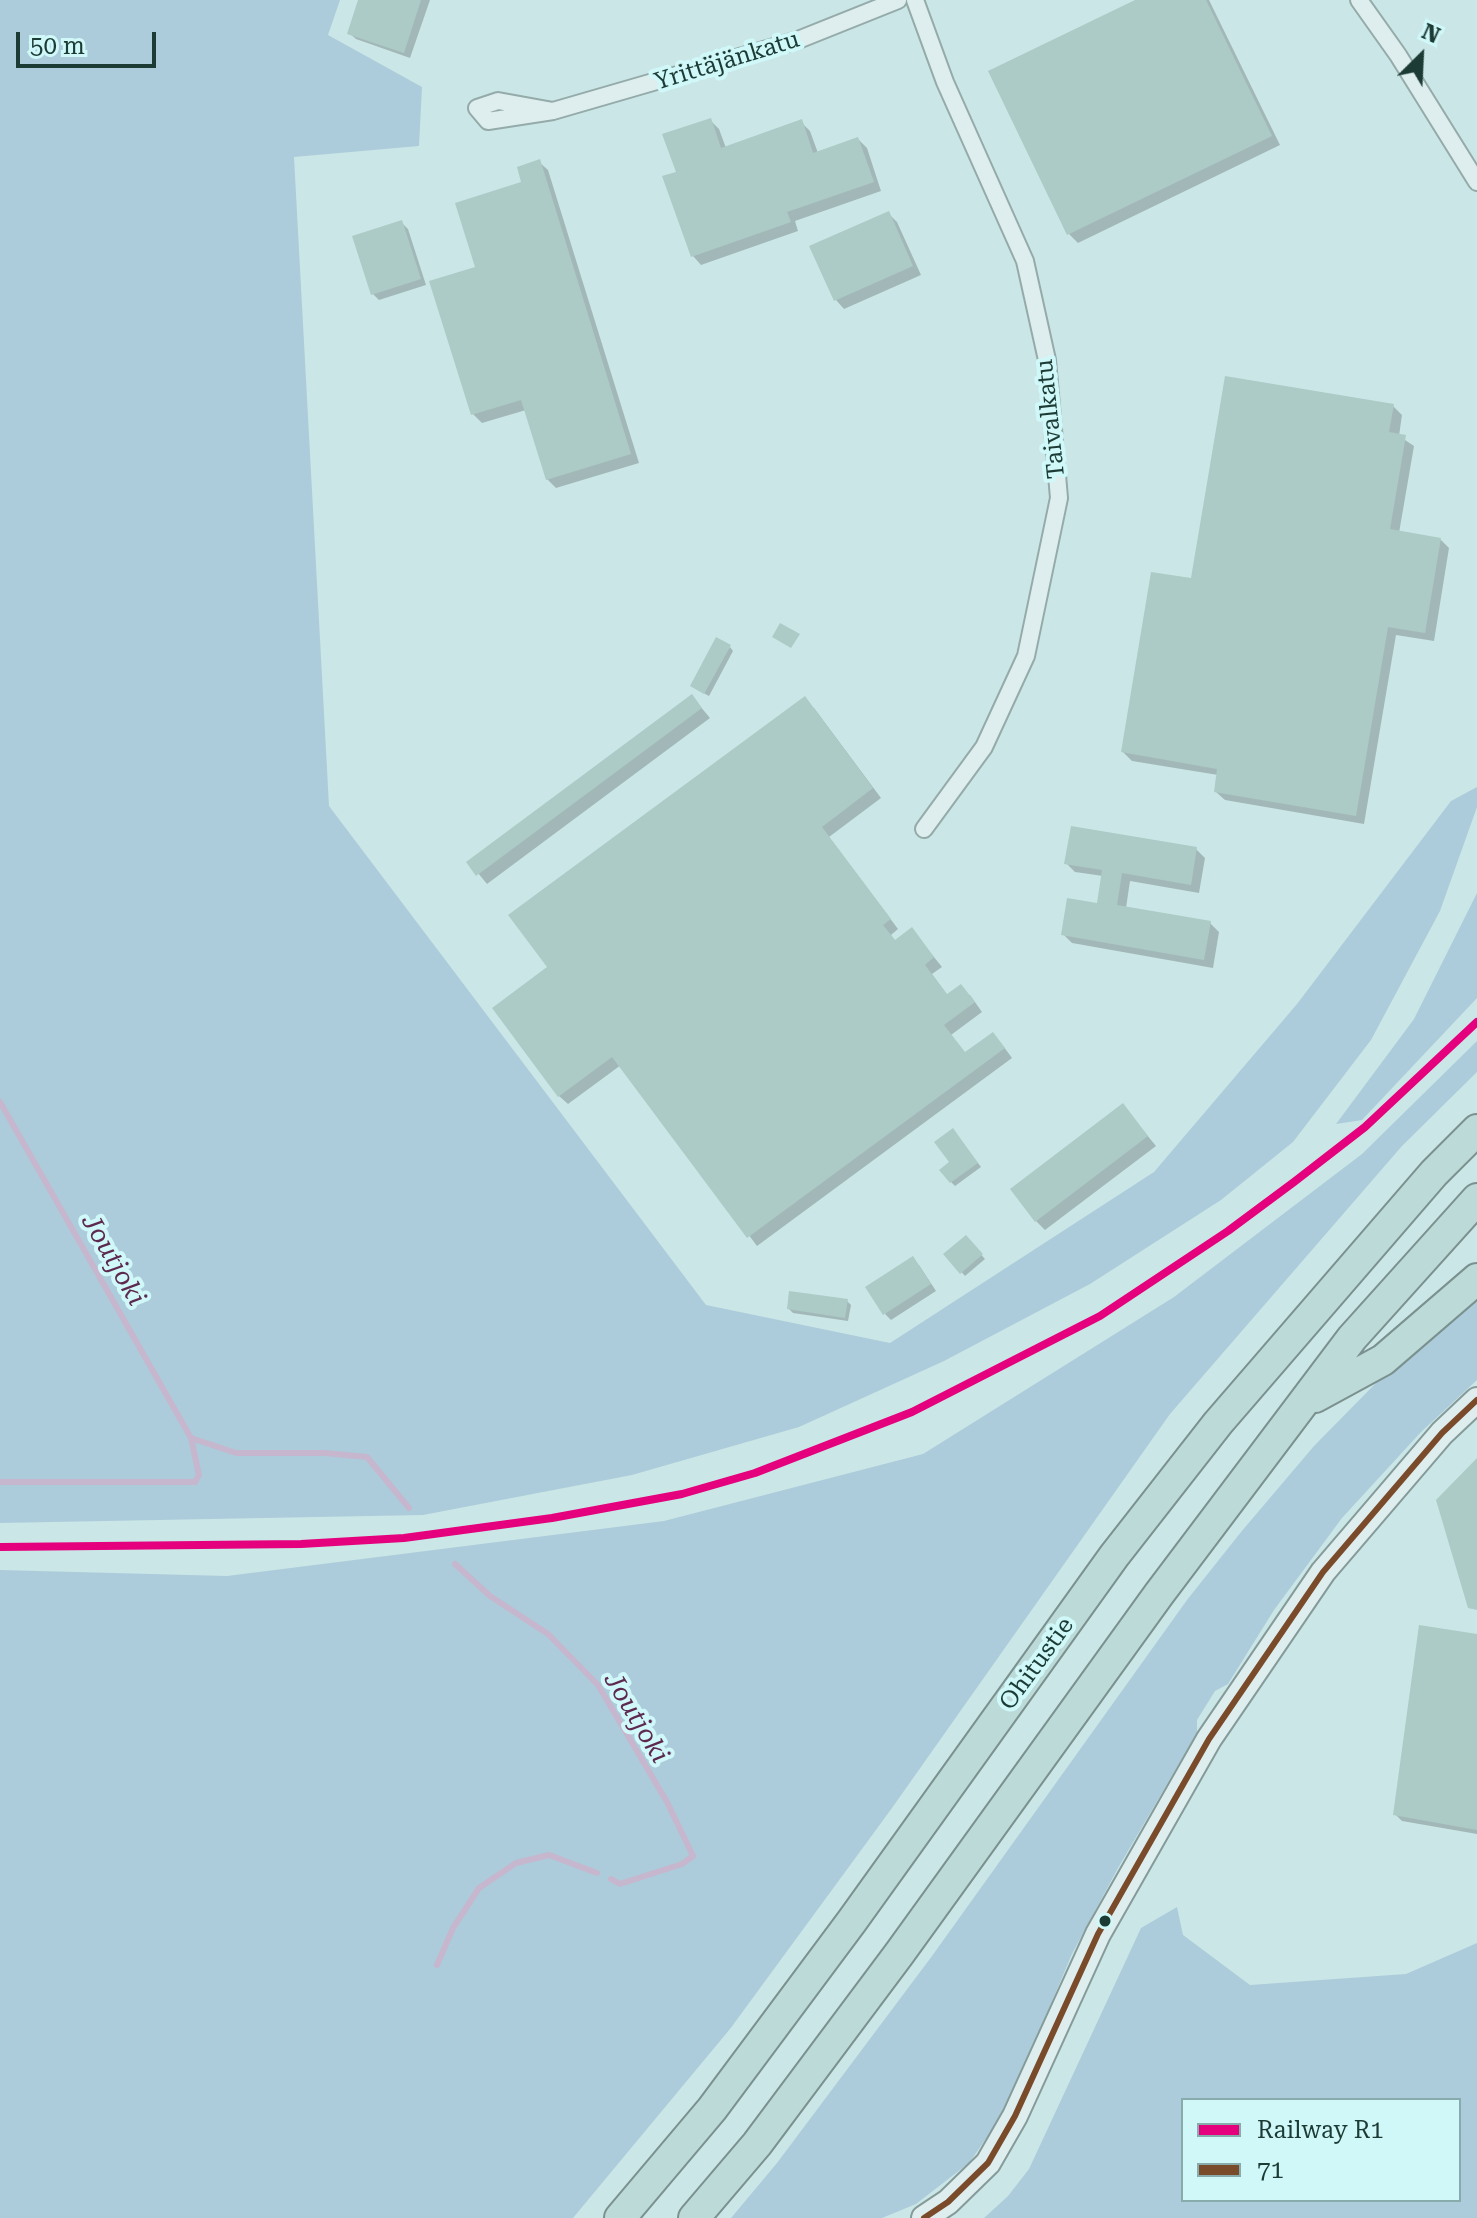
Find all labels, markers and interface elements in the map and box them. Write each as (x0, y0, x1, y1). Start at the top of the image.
scale bar (20, 16, 160, 66)
north arrow (1381, 16, 1461, 96)
text: N (1418, 19, 1444, 48)
street label: Yrittäjänkatu (651, 25, 803, 97)
text: 50 m (30, 32, 85, 60)
street label: Taivalkatu (1030, 358, 1072, 480)
water label: Joutjoki (74, 1209, 152, 1311)
street label: Ohitustie (994, 1612, 1080, 1716)
water label: Joutjoki (597, 1667, 675, 1769)
unlabelled marker (1097, 1913, 1113, 1929)
legend (1181, 2098, 1461, 2202)
text: Railway R1 (1257, 2116, 1384, 2144)
text: 71 (1257, 2156, 1284, 2184)

